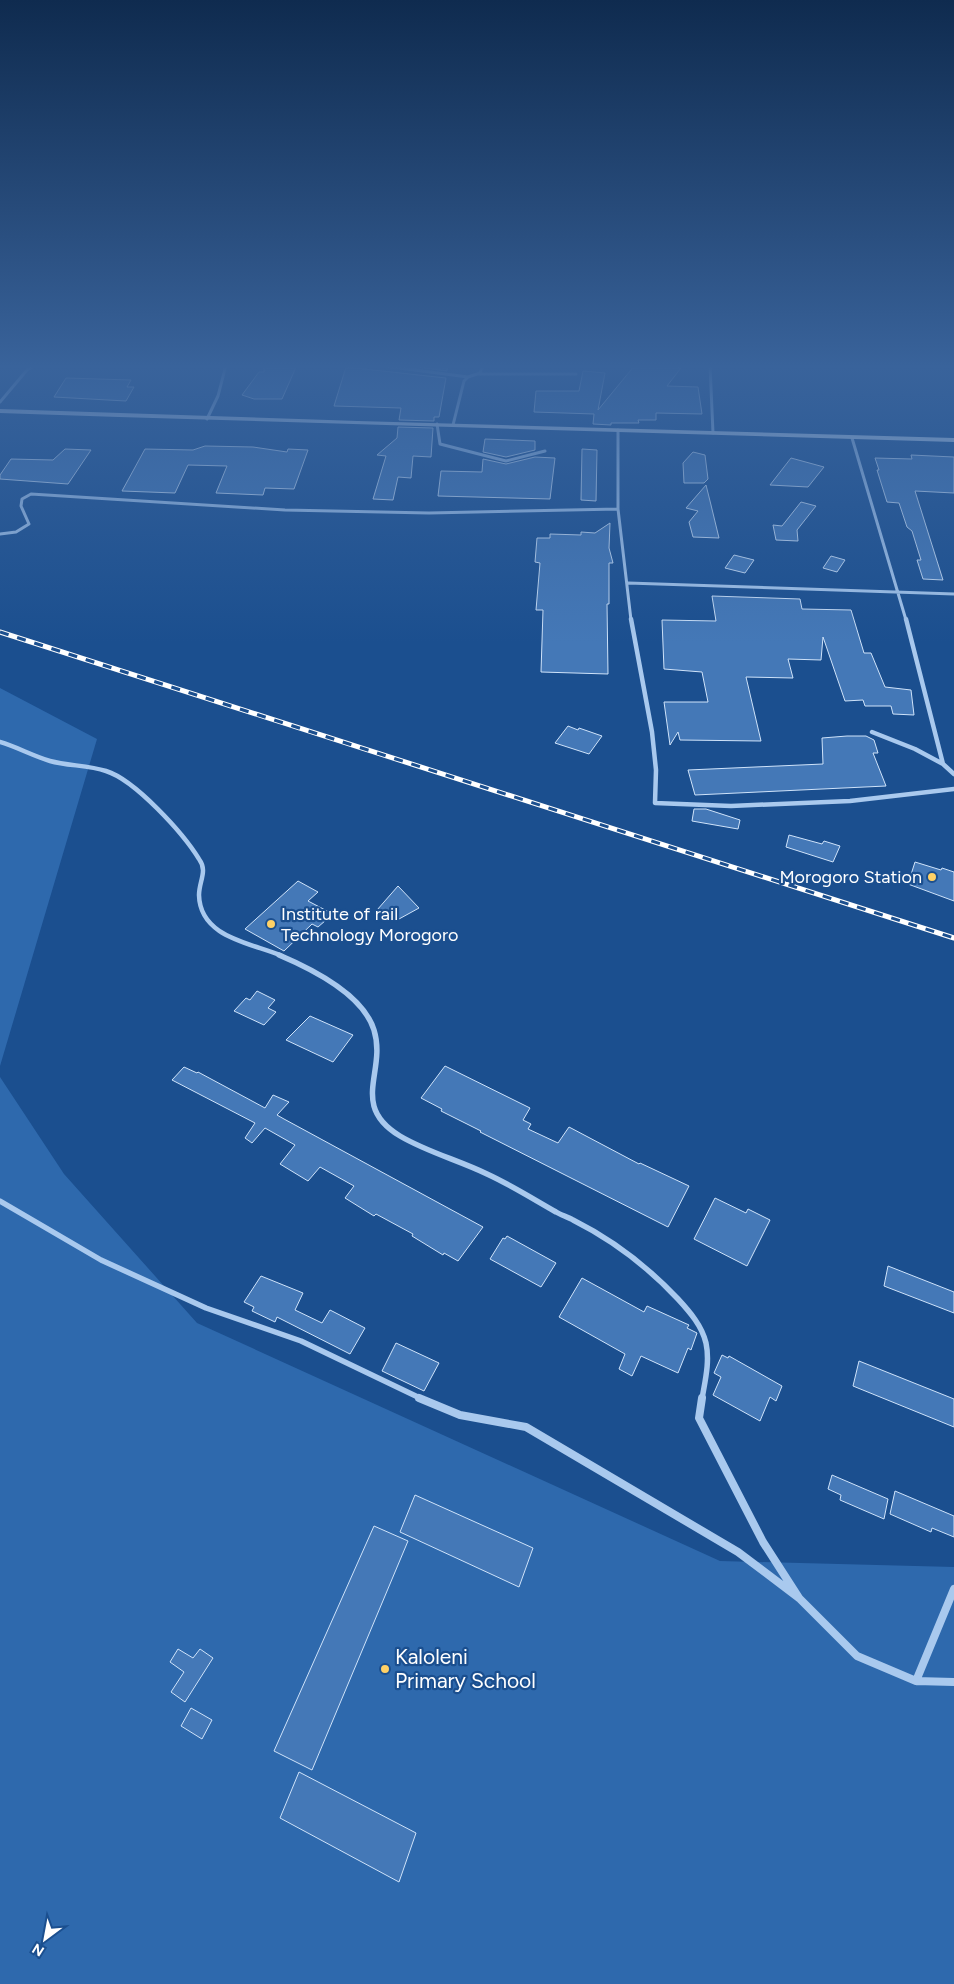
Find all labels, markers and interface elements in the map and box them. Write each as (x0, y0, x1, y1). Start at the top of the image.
place label: Morogoro Station (779, 866, 922, 888)
marker: Morogoro Station (926, 871, 938, 883)
place label: Institute of rail Technology Morogoro (281, 903, 459, 946)
marker: Institute of rail Technology Morogoro (265, 918, 277, 930)
place label: Kaloleni Primary School (395, 1644, 536, 1693)
marker: Kaloleni Primary School (379, 1663, 391, 1675)
north arrow (20, 1914, 70, 1964)
text: N (29, 1940, 47, 1960)

